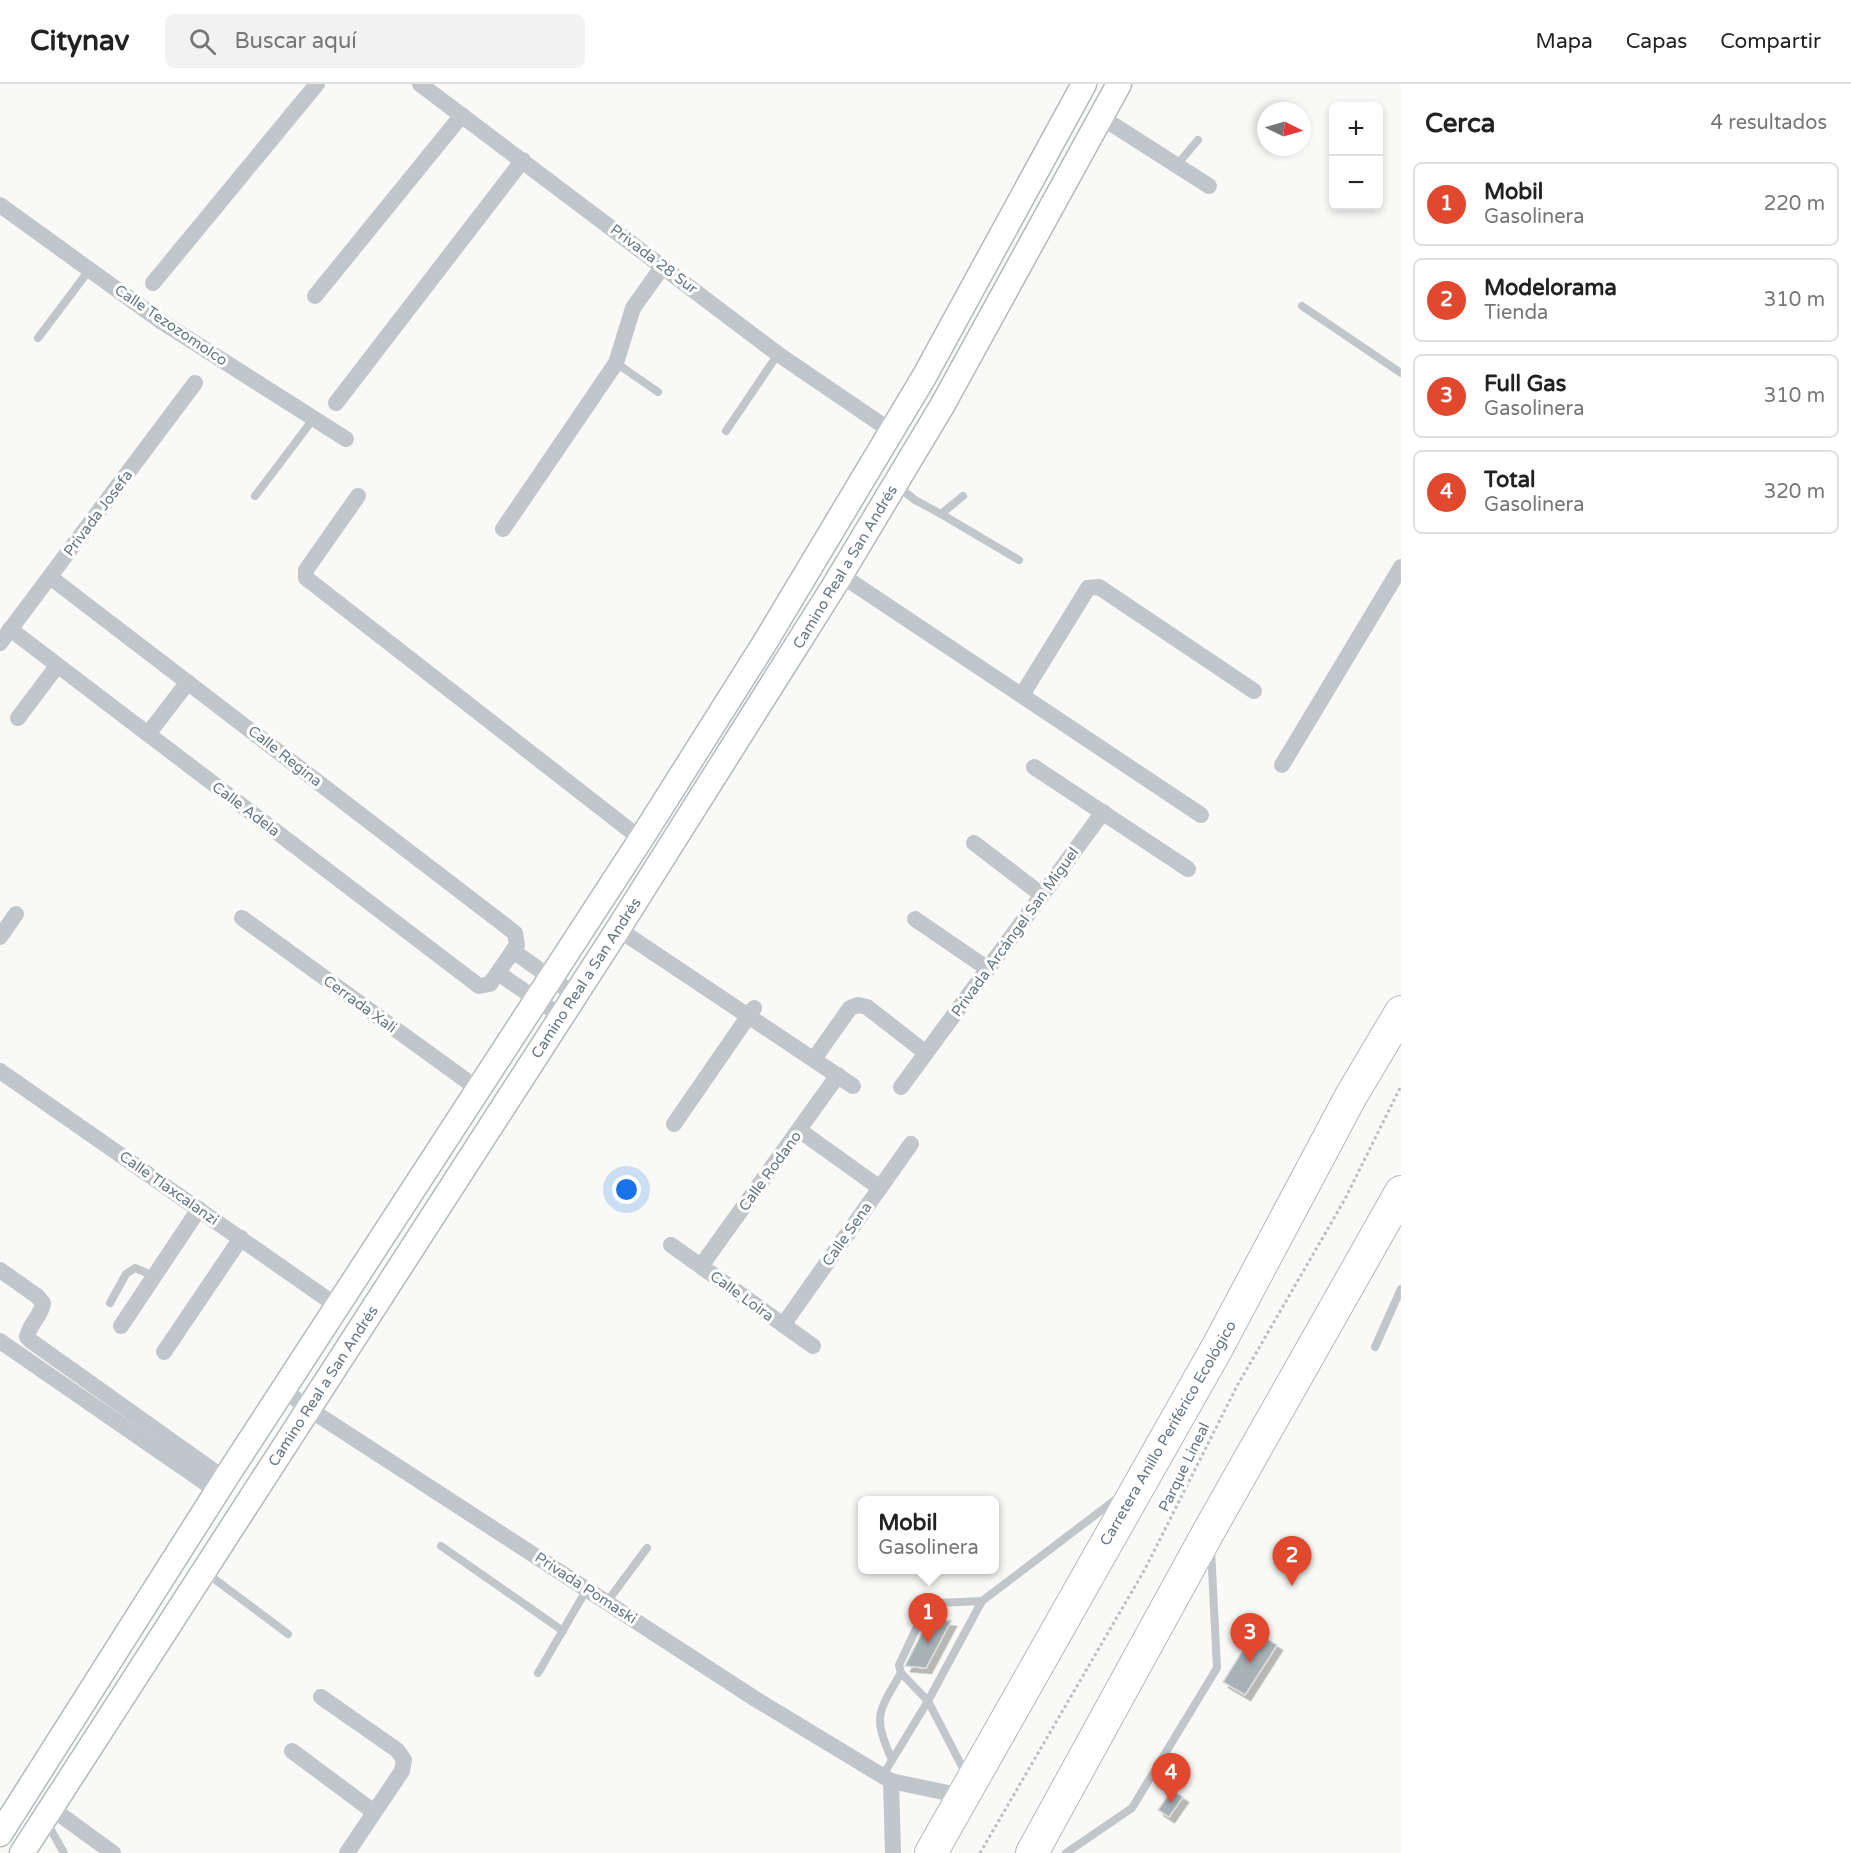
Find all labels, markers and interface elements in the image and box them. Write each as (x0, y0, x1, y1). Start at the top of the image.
search box (165, 14, 585, 68)
text: Citynav (30, 24, 129, 58)
icon: search (186, 25, 219, 58)
text: Buscar aquí (234, 28, 357, 54)
text: Mapa (1536, 29, 1593, 54)
text: Capas (1626, 29, 1687, 54)
text: Compartir (1720, 29, 1821, 54)
north arrow (1257, 102, 1311, 156)
map controls (1329, 102, 1383, 210)
button: + (1329, 102, 1383, 156)
text: Cerca (1425, 108, 1495, 139)
text: 4 resultados (1711, 111, 1827, 135)
button: − (1329, 156, 1383, 210)
text: Mobil (1484, 179, 1543, 205)
text: 1 (1440, 192, 1453, 216)
text: 220 m (1764, 192, 1825, 216)
text: Gasolinera (1484, 205, 1585, 229)
street label: Privada 28 Sur (607, 220, 701, 298)
text: Modelorama (1484, 275, 1617, 301)
street label: Calle Tezozomolco (111, 281, 231, 369)
text: 2 (1440, 288, 1453, 312)
text: 310 m (1764, 288, 1825, 312)
text: Tienda (1484, 301, 1548, 325)
text: Full Gas (1484, 371, 1566, 397)
text: 3 (1440, 384, 1453, 408)
text: 310 m (1764, 384, 1825, 408)
text: Gasolinera (1484, 397, 1585, 421)
street label: Privada Josefa (60, 466, 136, 560)
text: Total (1484, 467, 1536, 493)
text: 4 (1440, 480, 1453, 504)
text: 320 m (1764, 480, 1825, 504)
street label: Camino Real a San Andrés (789, 482, 901, 652)
text: Gasolinera (1484, 493, 1585, 517)
street label: Calle Regina (245, 722, 325, 790)
street label: Calle Adela (209, 778, 283, 840)
street label: Privada Arcángel San Miguel (947, 844, 1083, 1020)
street label: Camino Real a San Andrés (527, 894, 645, 1062)
street label: Cerrada Xali (320, 971, 400, 1037)
street label: Calle Rodano (735, 1127, 805, 1215)
street label: Calle Tlaxcalanzi (116, 1147, 222, 1229)
your location (612, 1175, 641, 1204)
street label: Calle Sena (818, 1199, 876, 1269)
street label: Calle Loira (707, 1267, 777, 1325)
street label: Camino Real a San Andrés (264, 1302, 382, 1470)
street label: Carretera Anillo Periférico Ecológico (1096, 1317, 1240, 1549)
street label: Parque Lineal (1155, 1420, 1213, 1514)
popup (858, 1496, 999, 1574)
text: Mobil (878, 1510, 937, 1536)
text: Gasolinera (878, 1536, 979, 1560)
pin: 2 (1272, 1536, 1312, 1586)
street label: Privada Pomaski (532, 1548, 640, 1628)
pin: 1 (908, 1594, 948, 1643)
pin: 3 (1230, 1614, 1270, 1663)
pin: 4 (1152, 1754, 1190, 1803)

